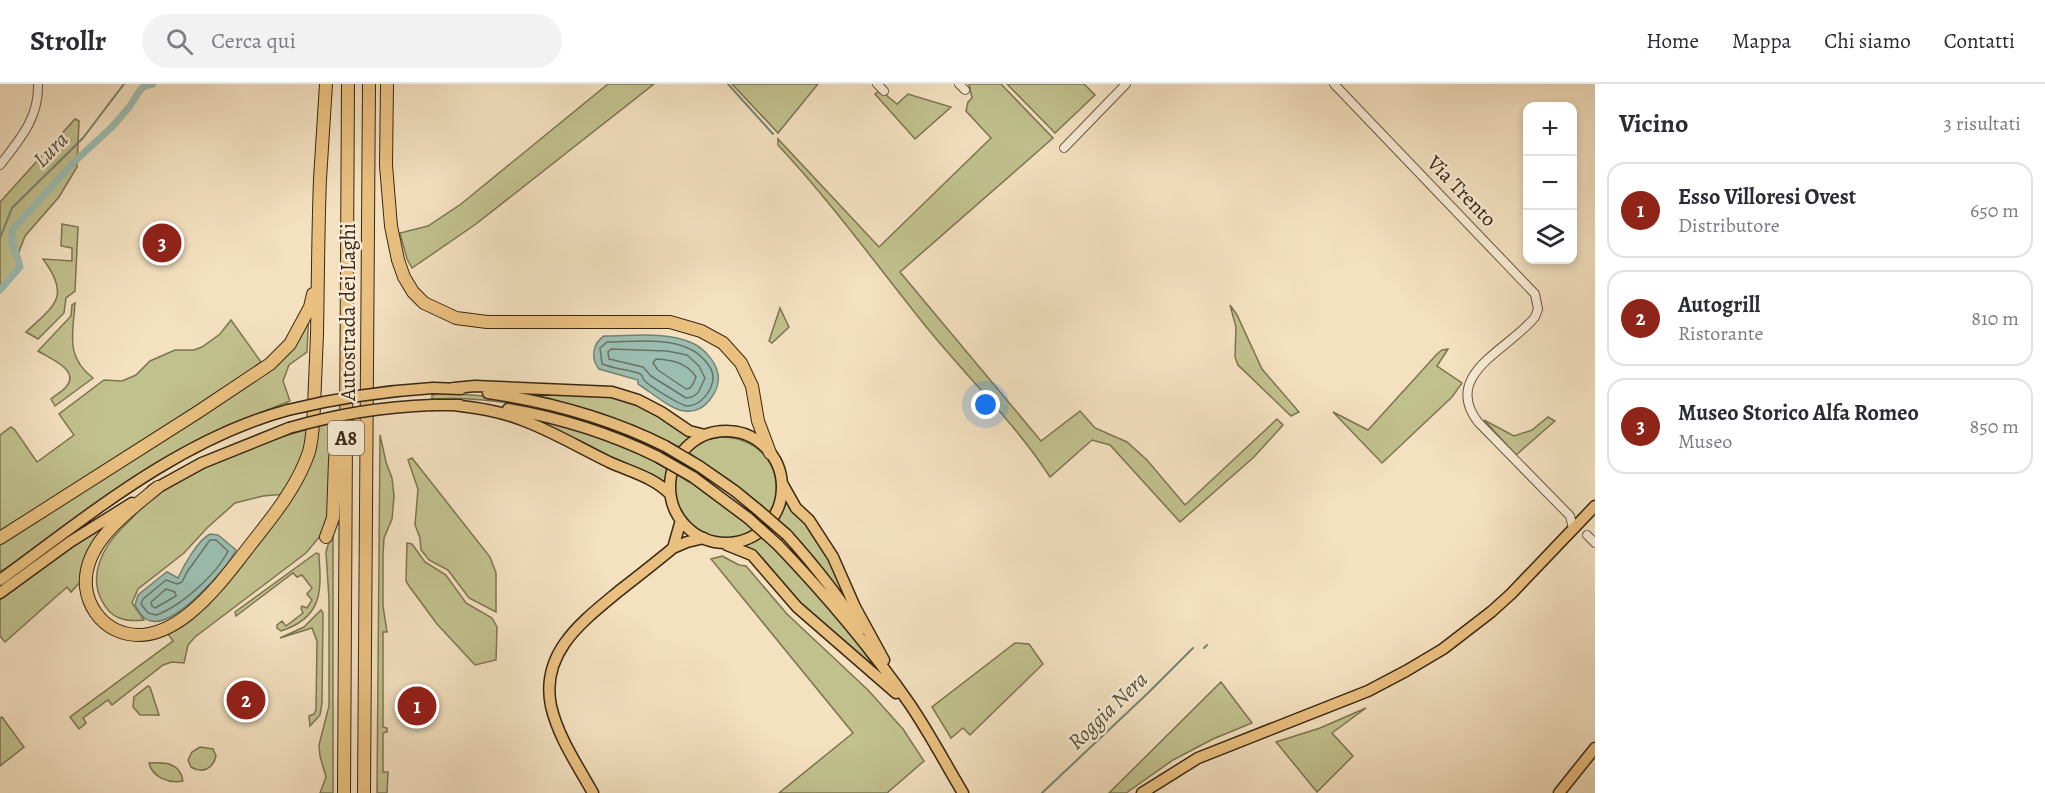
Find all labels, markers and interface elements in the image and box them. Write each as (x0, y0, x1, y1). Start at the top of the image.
search box (142, 14, 562, 68)
text: Strollr (30, 22, 106, 60)
icon: search (163, 25, 196, 58)
text: Cerca qui (211, 26, 296, 56)
text: Home (1646, 27, 1699, 55)
text: Mappa (1732, 27, 1791, 55)
text: Chi siamo (1824, 27, 1911, 55)
text: Contatti (1944, 27, 2015, 55)
map controls (1523, 102, 1577, 264)
button: + (1523, 102, 1577, 156)
text: Vicino (1619, 106, 1688, 141)
text: 3 risultati (1944, 110, 2021, 137)
water label: Lura (26, 125, 75, 174)
street label: Via Trento (1420, 149, 1503, 233)
button: − (1523, 156, 1577, 210)
text: Esso Villoresi Ovest (1678, 182, 1856, 212)
text: 1 (1637, 197, 1644, 224)
text: 650 m (1970, 197, 2019, 224)
button: layers (1523, 210, 1577, 264)
text: Distributore (1678, 212, 1780, 239)
pin: 3 (142, 220, 182, 266)
street label: Autostrada dei Laghi (334, 223, 362, 402)
text: Autogrill (1678, 290, 1760, 320)
text: 2 (1636, 305, 1645, 332)
text: 810 m (1971, 305, 2019, 332)
text: Ristorante (1678, 320, 1764, 347)
your location (971, 390, 1000, 419)
text: Museo Storico Alfa Romeo (1678, 398, 1919, 428)
text: 3 (1636, 413, 1645, 440)
text: 850 m (1969, 413, 2019, 440)
road number: A8 (328, 421, 364, 455)
text: Museo (1678, 428, 1732, 455)
water label: Roggia Nera (1061, 665, 1154, 756)
pin: 2 (226, 678, 266, 722)
pin: 1 (398, 684, 436, 728)

